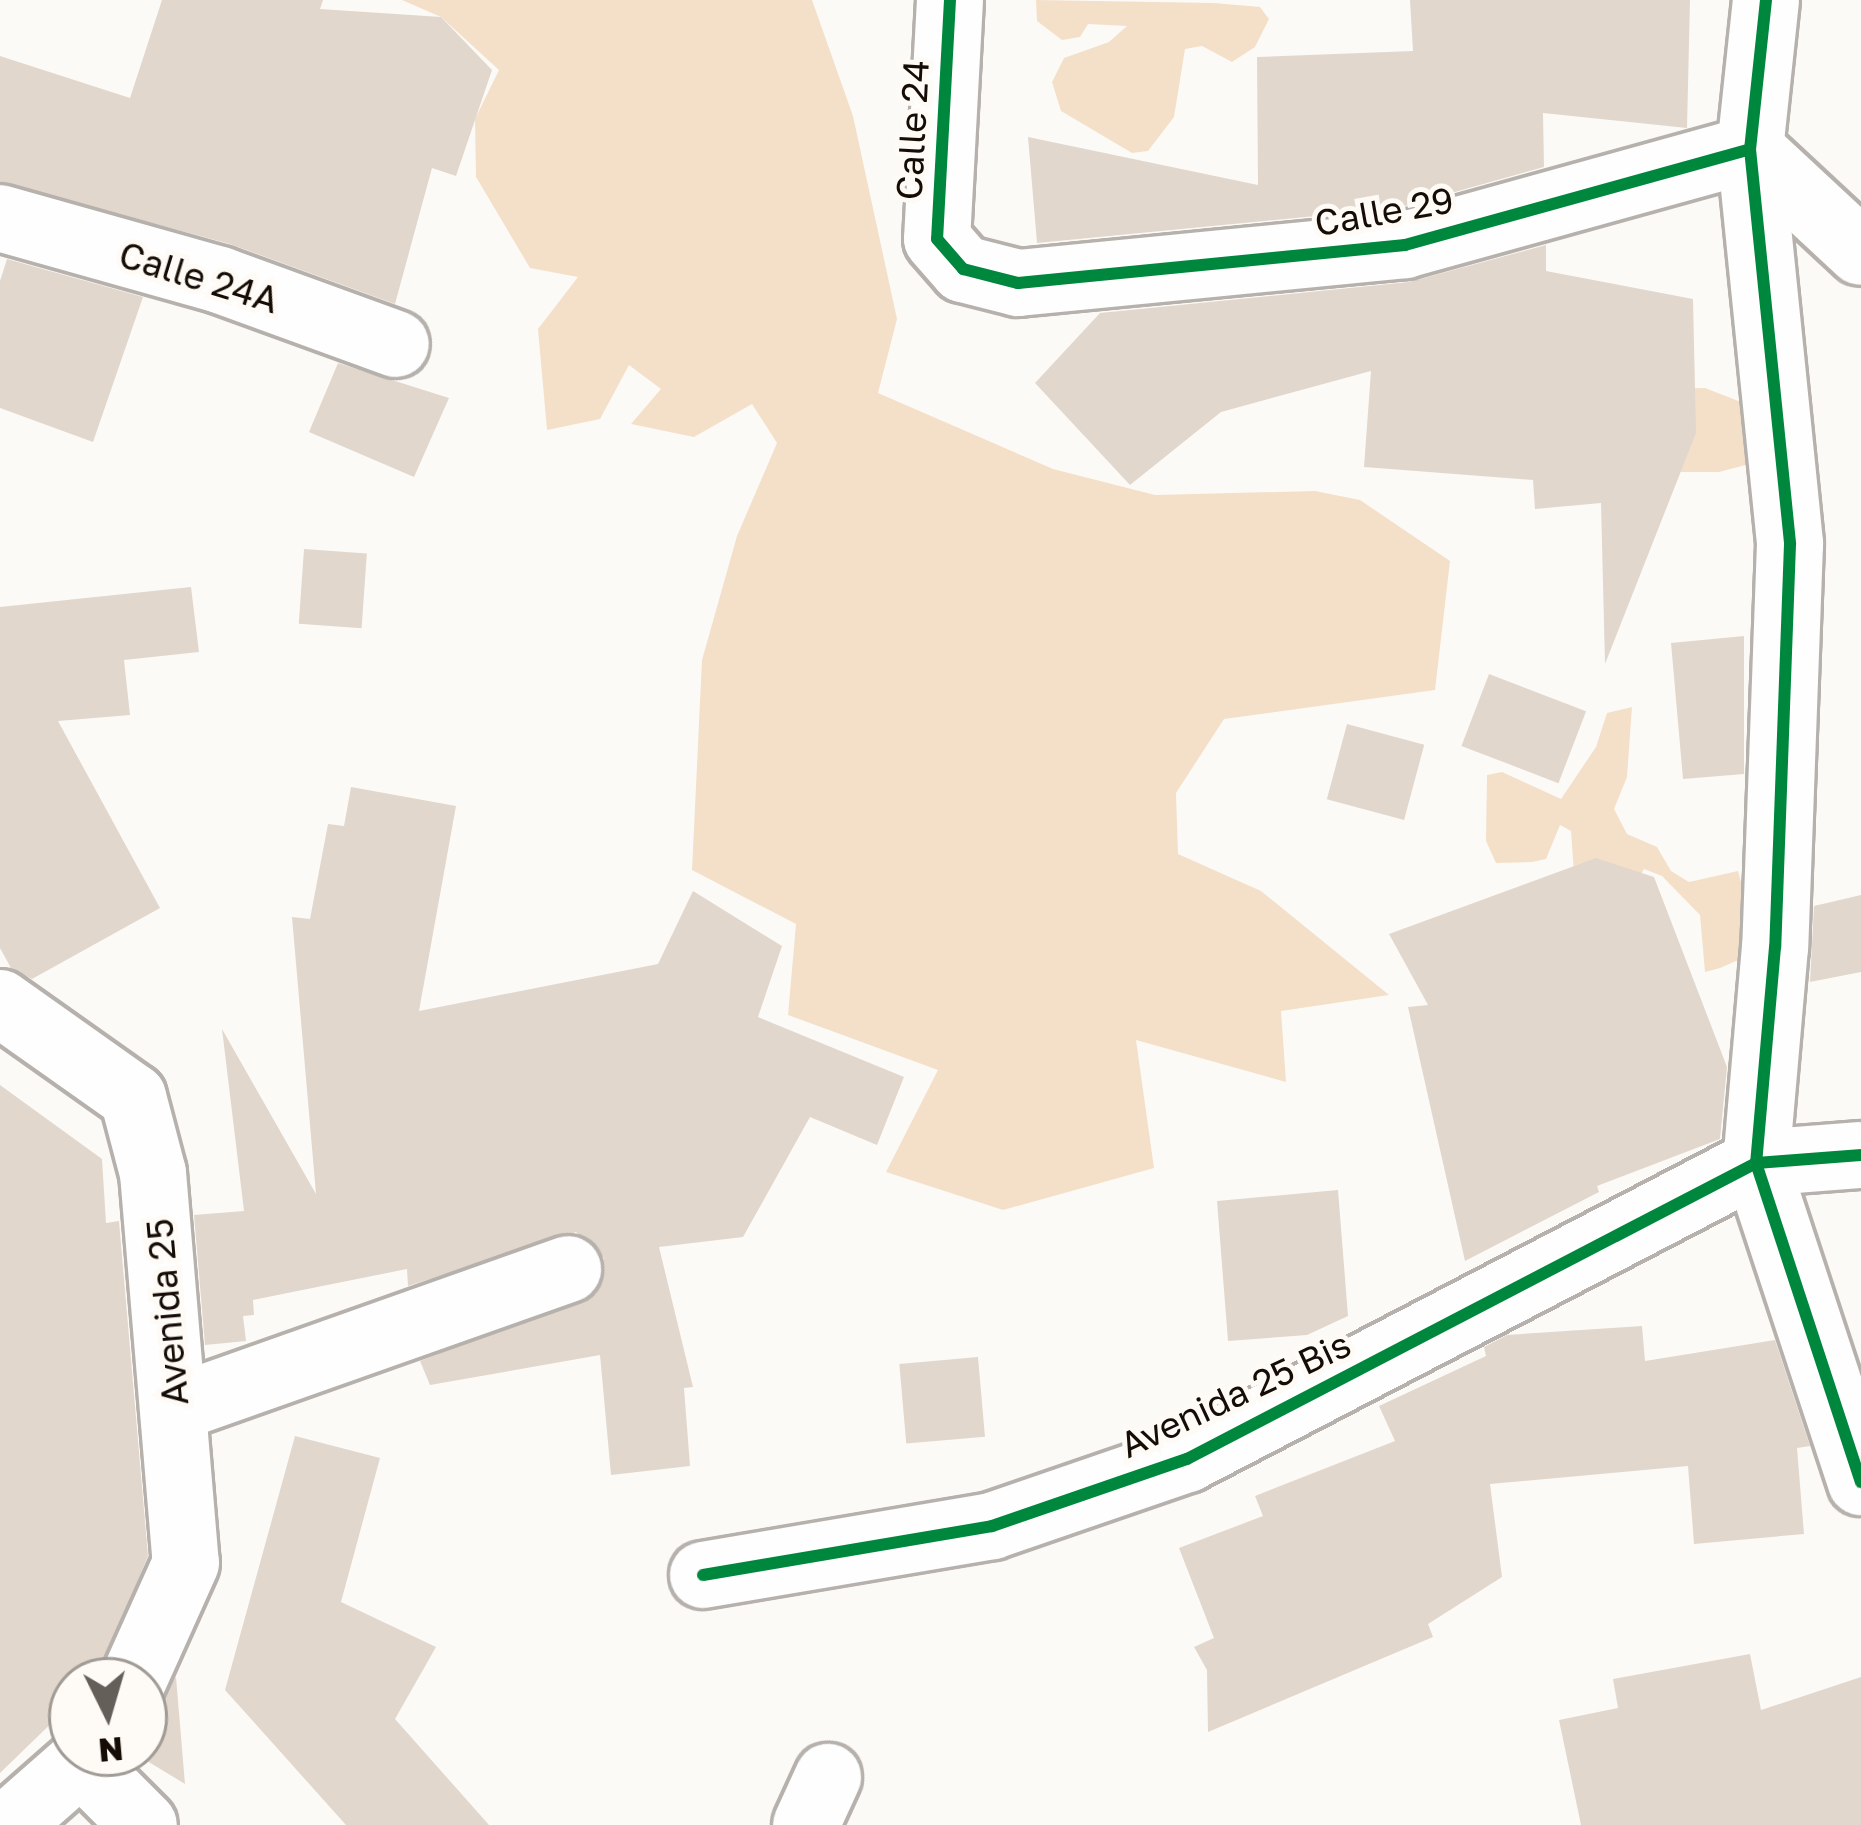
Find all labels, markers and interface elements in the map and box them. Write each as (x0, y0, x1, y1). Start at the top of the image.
street label: Calle 24 (887, 59, 937, 201)
street label: Calle 29 (1311, 178, 1457, 244)
street label: Calle 24A (114, 232, 284, 322)
street label: Avenida 25 (137, 1217, 197, 1407)
street label: Avenida 25 Bis (1113, 1322, 1357, 1466)
north arrow (48, 1657, 168, 1777)
text: N (97, 1730, 125, 1771)

